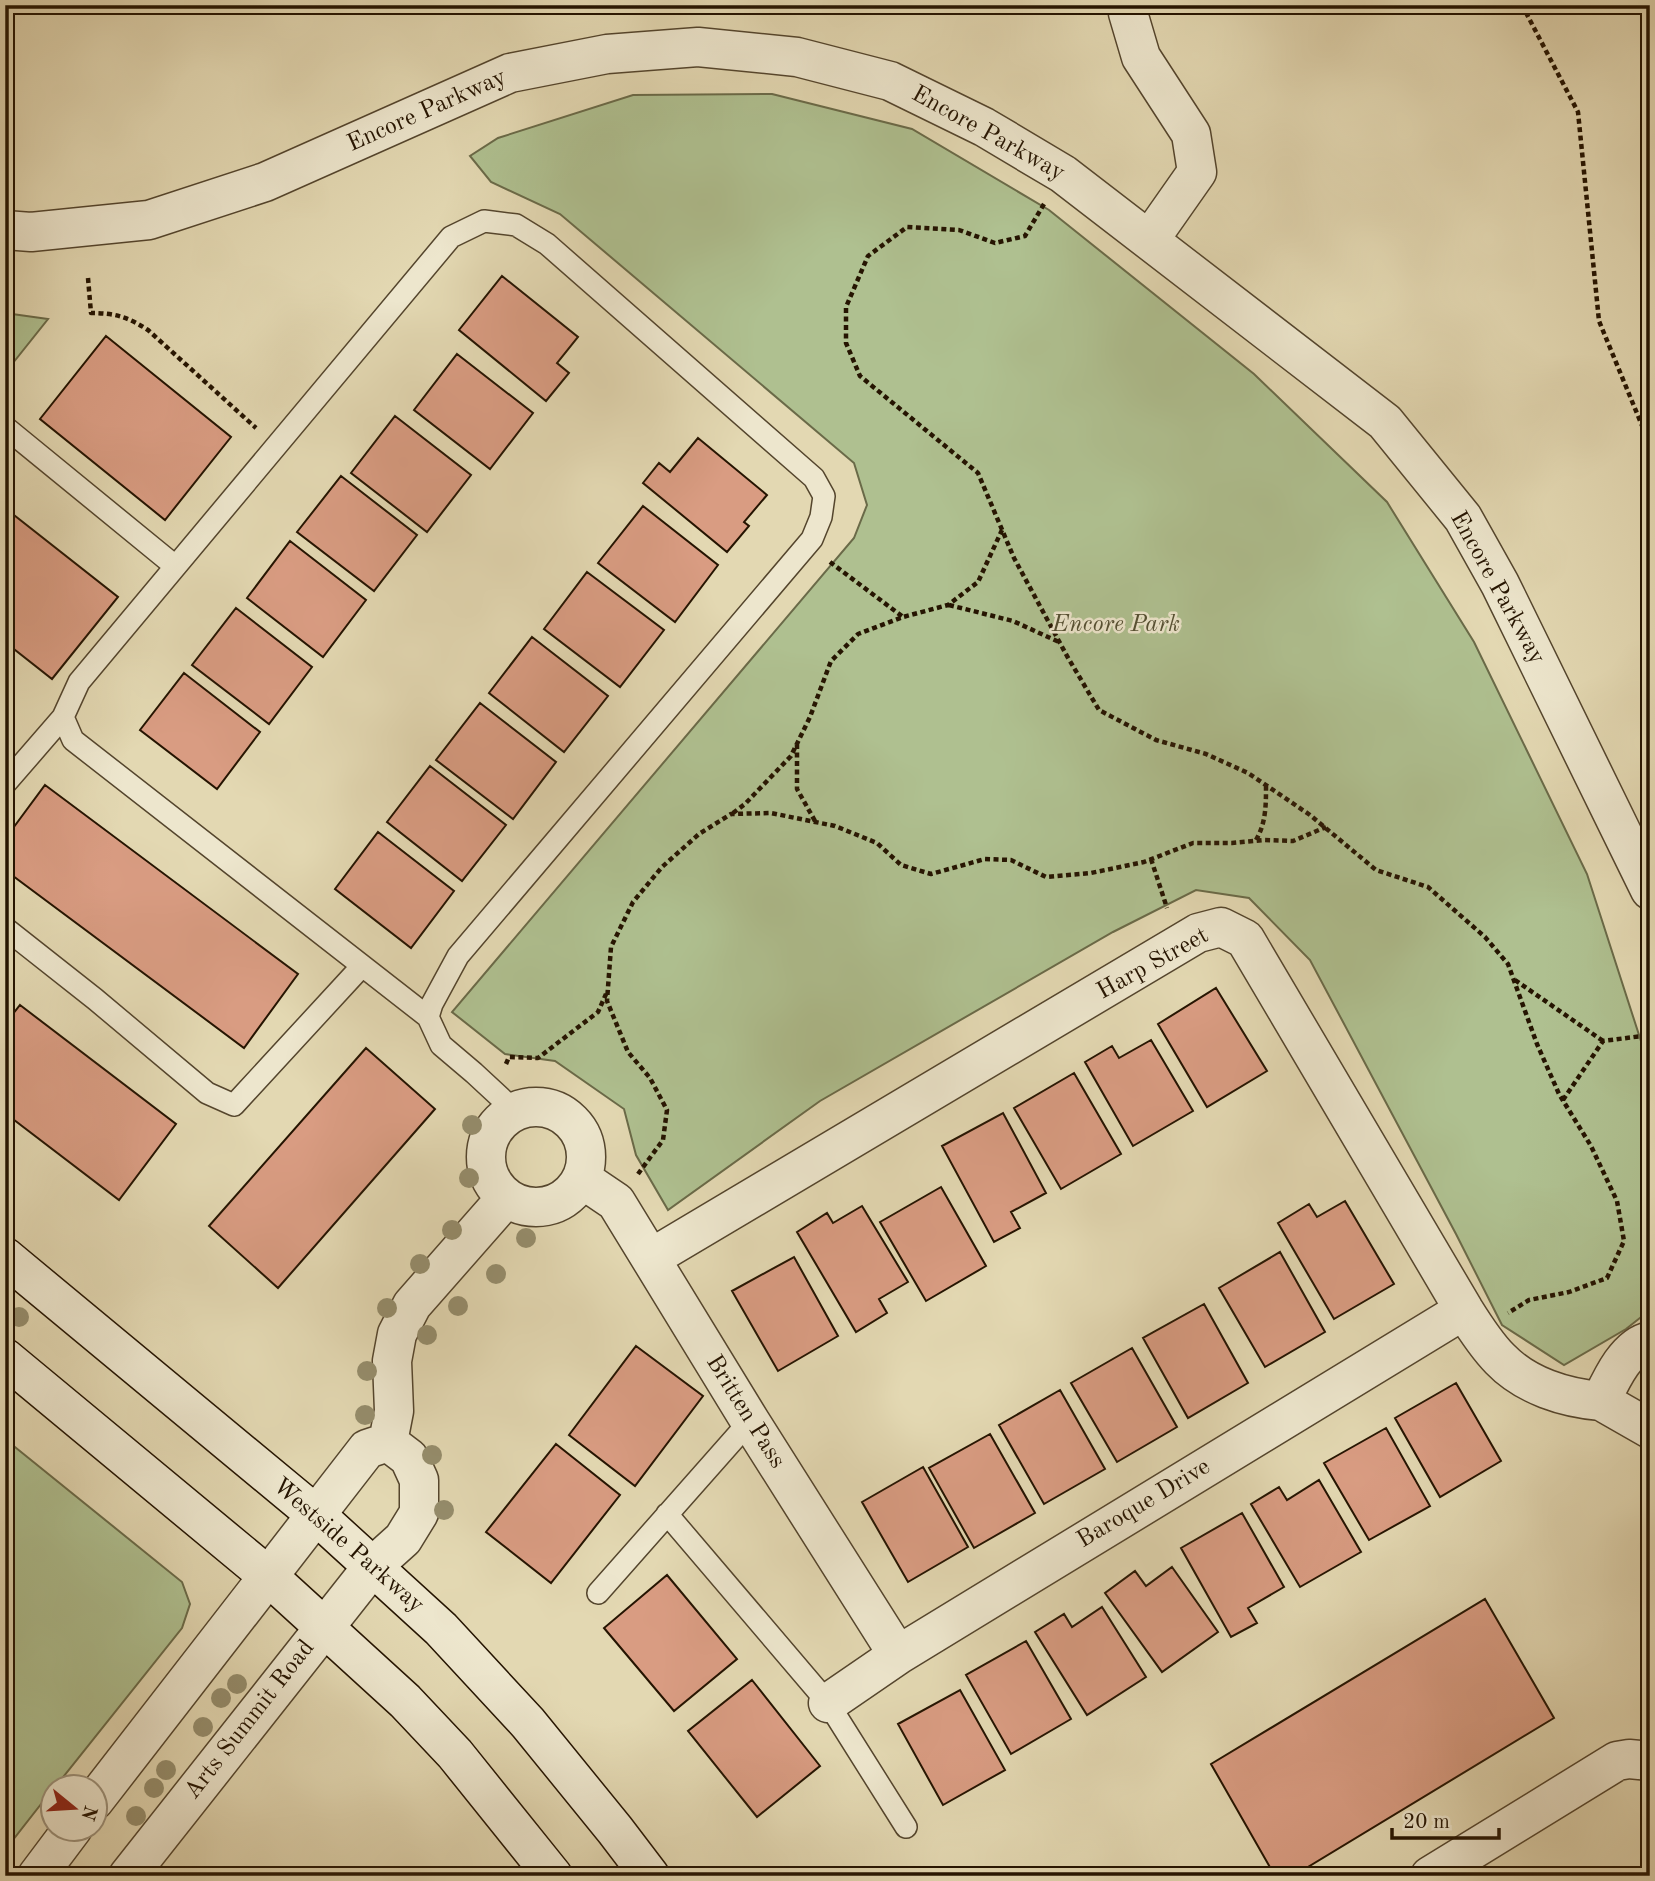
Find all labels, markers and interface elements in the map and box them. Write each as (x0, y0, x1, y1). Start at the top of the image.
street label: Encore Parkway (344, 65, 510, 157)
street label: Encore Parkway (907, 82, 1069, 186)
street label: Encore Parkway (1445, 507, 1549, 669)
park label: Encore Park (1051, 613, 1180, 637)
street label: Harp Street (1093, 924, 1213, 1004)
street label: Britten Pass (701, 1351, 789, 1473)
street label: Baroque Drive (1073, 1455, 1215, 1553)
street label: Westside Parkway (268, 1474, 428, 1618)
street label: Arts Summit Road (181, 1636, 319, 1804)
north arrow (38, 1772, 108, 1842)
scale bar (1392, 1797, 1499, 1841)
text: N (76, 1803, 99, 1823)
text: 20 m (1403, 1812, 1450, 1833)

